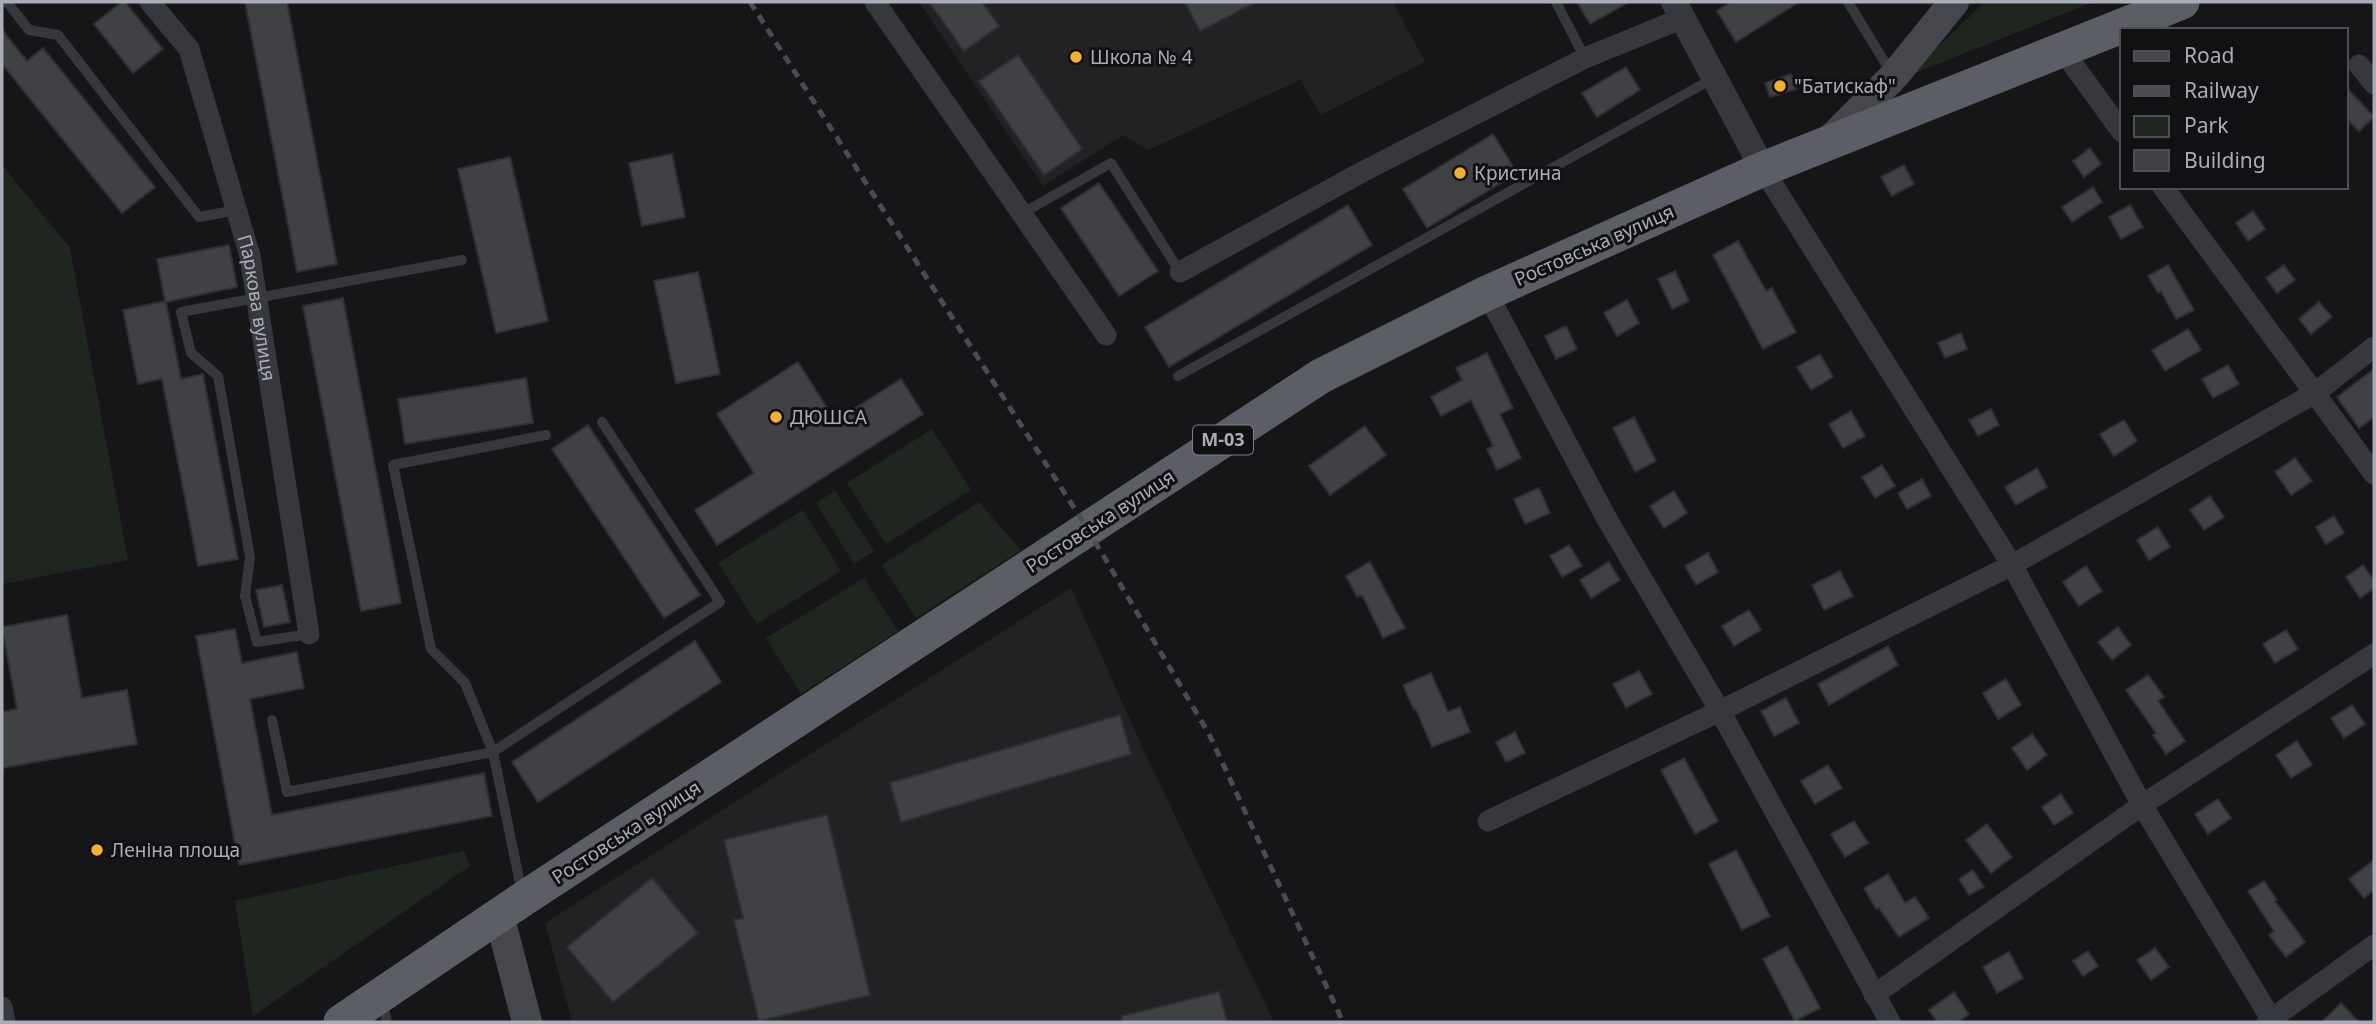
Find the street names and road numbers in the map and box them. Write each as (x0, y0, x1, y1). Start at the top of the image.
street label: Ростовська вулиця (1510, 198, 1678, 292)
street label: Паркова вулиця (231, 231, 282, 383)
road number: М-03 (1193, 426, 1253, 454)
street label: Ростовська вулиця (1021, 463, 1179, 579)
street label: Ростовська вулиця (547, 774, 705, 890)

